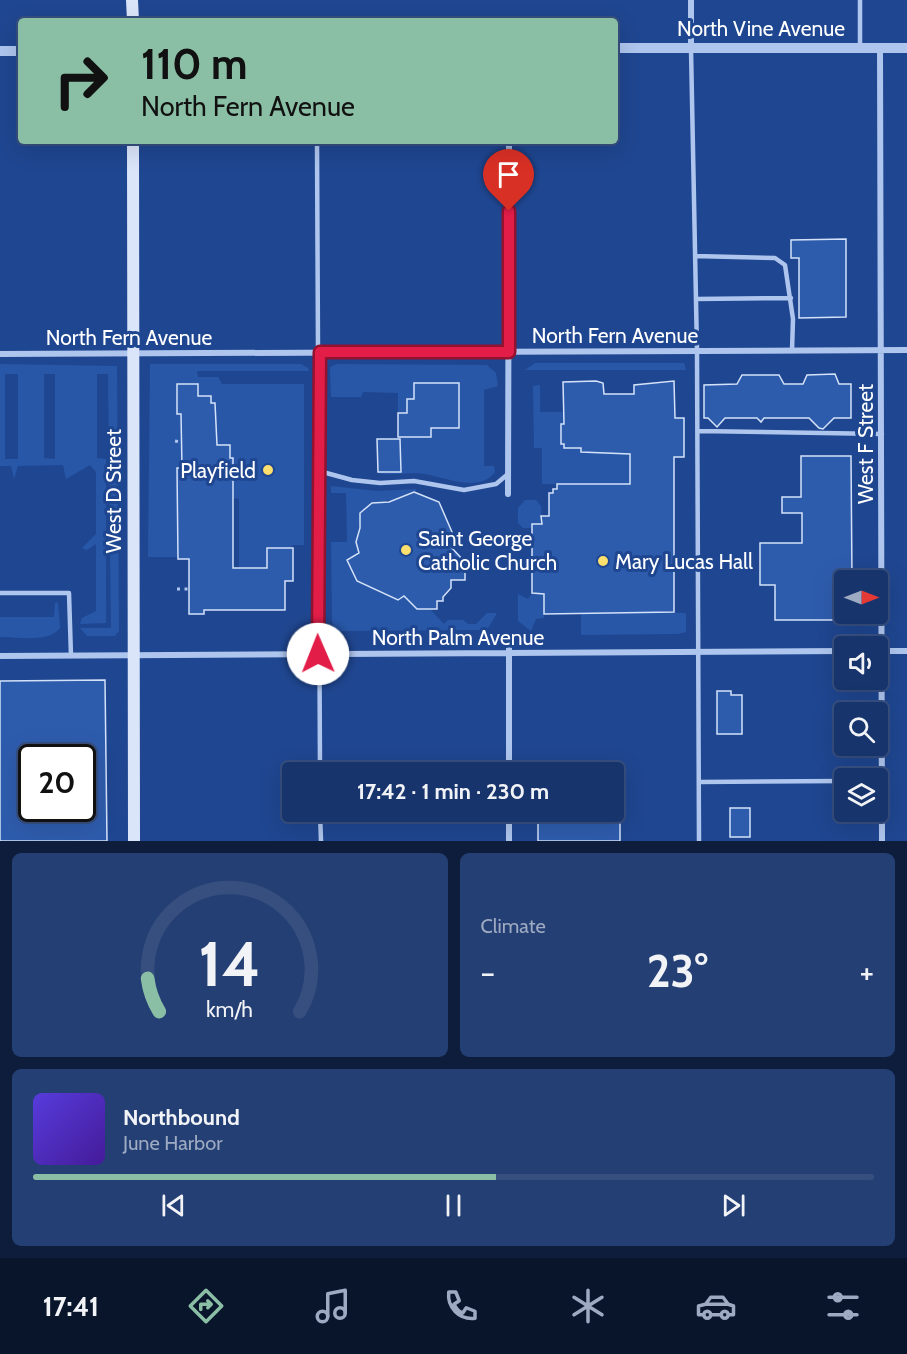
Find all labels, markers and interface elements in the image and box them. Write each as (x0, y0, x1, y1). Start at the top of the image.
street label: North Vine Avenue (677, 16, 845, 41)
text: 110 m (141, 38, 248, 90)
icon: right (42, 42, 120, 120)
text: North Fern Avenue (141, 90, 355, 123)
pin (483, 149, 534, 211)
icon: arrive (492, 158, 525, 191)
street label: North Fern Avenue (532, 323, 698, 348)
street label: North Fern Avenue (46, 325, 212, 350)
street label: West F Street (853, 384, 878, 504)
street label: West D Street (101, 429, 126, 553)
place label: Playfield (180, 458, 256, 483)
marker: Playfield (261, 463, 275, 477)
place label: Saint George Catholic Church (418, 526, 557, 575)
marker: Saint George Catholic Church (399, 543, 413, 557)
place label: Mary Lucas Hall (615, 549, 753, 574)
marker: Mary Lucas Hall (596, 554, 610, 568)
north arrow (834, 570, 888, 624)
map controls (834, 570, 888, 822)
position arrow (286, 622, 350, 686)
street label: North Palm Avenue (372, 625, 544, 650)
button: sound (834, 636, 888, 690)
button: search (834, 702, 888, 756)
speed limit sign: 20 (18, 744, 96, 822)
button: layers (834, 768, 888, 822)
text: 17:42 · 1 min · 230 m (357, 778, 549, 805)
text: Climate (481, 914, 546, 938)
text: 14 (199, 926, 261, 1002)
text: 23° (647, 944, 708, 998)
text: − (481, 952, 495, 992)
text: + (859, 952, 874, 992)
text: km/h (206, 996, 253, 1022)
text: Northbound (123, 1104, 240, 1131)
text: June Harbor (123, 1131, 223, 1155)
icon: previous (157, 1189, 190, 1222)
icon: pause (437, 1189, 470, 1222)
icon: next (717, 1189, 750, 1222)
icon: directions (185, 1285, 227, 1327)
icon: music (312, 1285, 354, 1327)
icon: phone (440, 1285, 482, 1327)
icon: climate (567, 1285, 609, 1327)
icon: car (695, 1285, 737, 1327)
icon: filters (822, 1285, 864, 1327)
text: 17:41 (43, 1290, 99, 1323)

